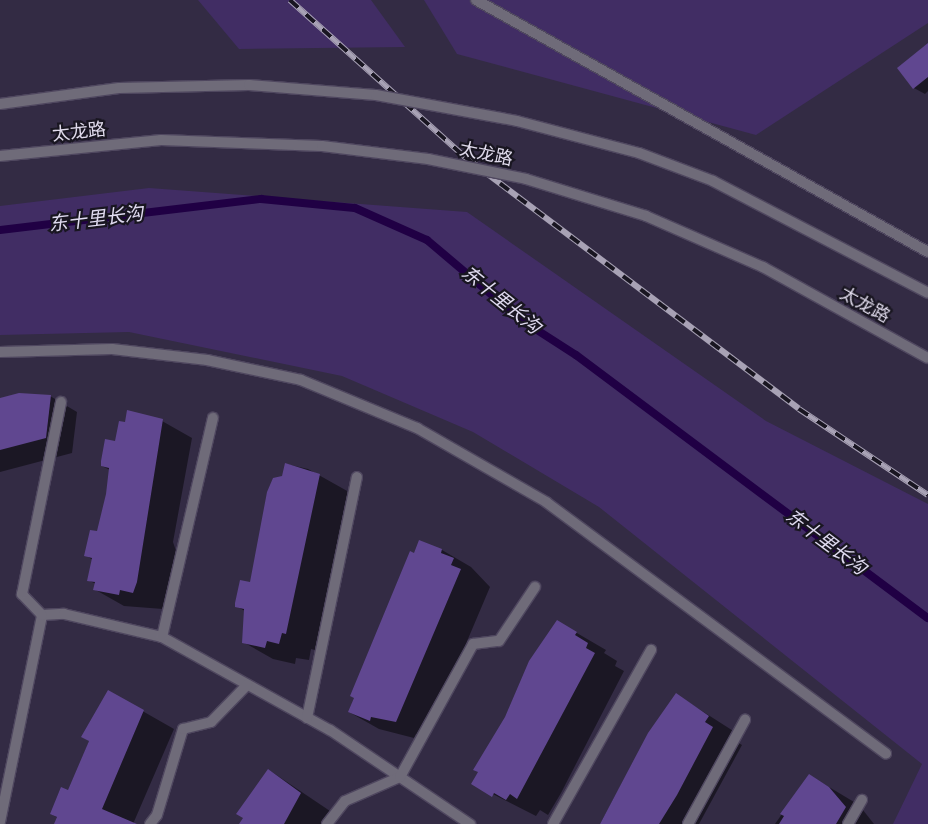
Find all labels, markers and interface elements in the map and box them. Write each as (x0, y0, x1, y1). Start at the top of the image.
street label: 太龙路 (51, 118, 107, 146)
street label: 太龙路 (457, 138, 515, 170)
water label: 东十里长沟 (47, 202, 145, 236)
water label: 东十里长沟 (457, 261, 545, 339)
street label: 太龙路 (836, 282, 894, 328)
water label: 东十里长沟 (781, 504, 871, 580)

